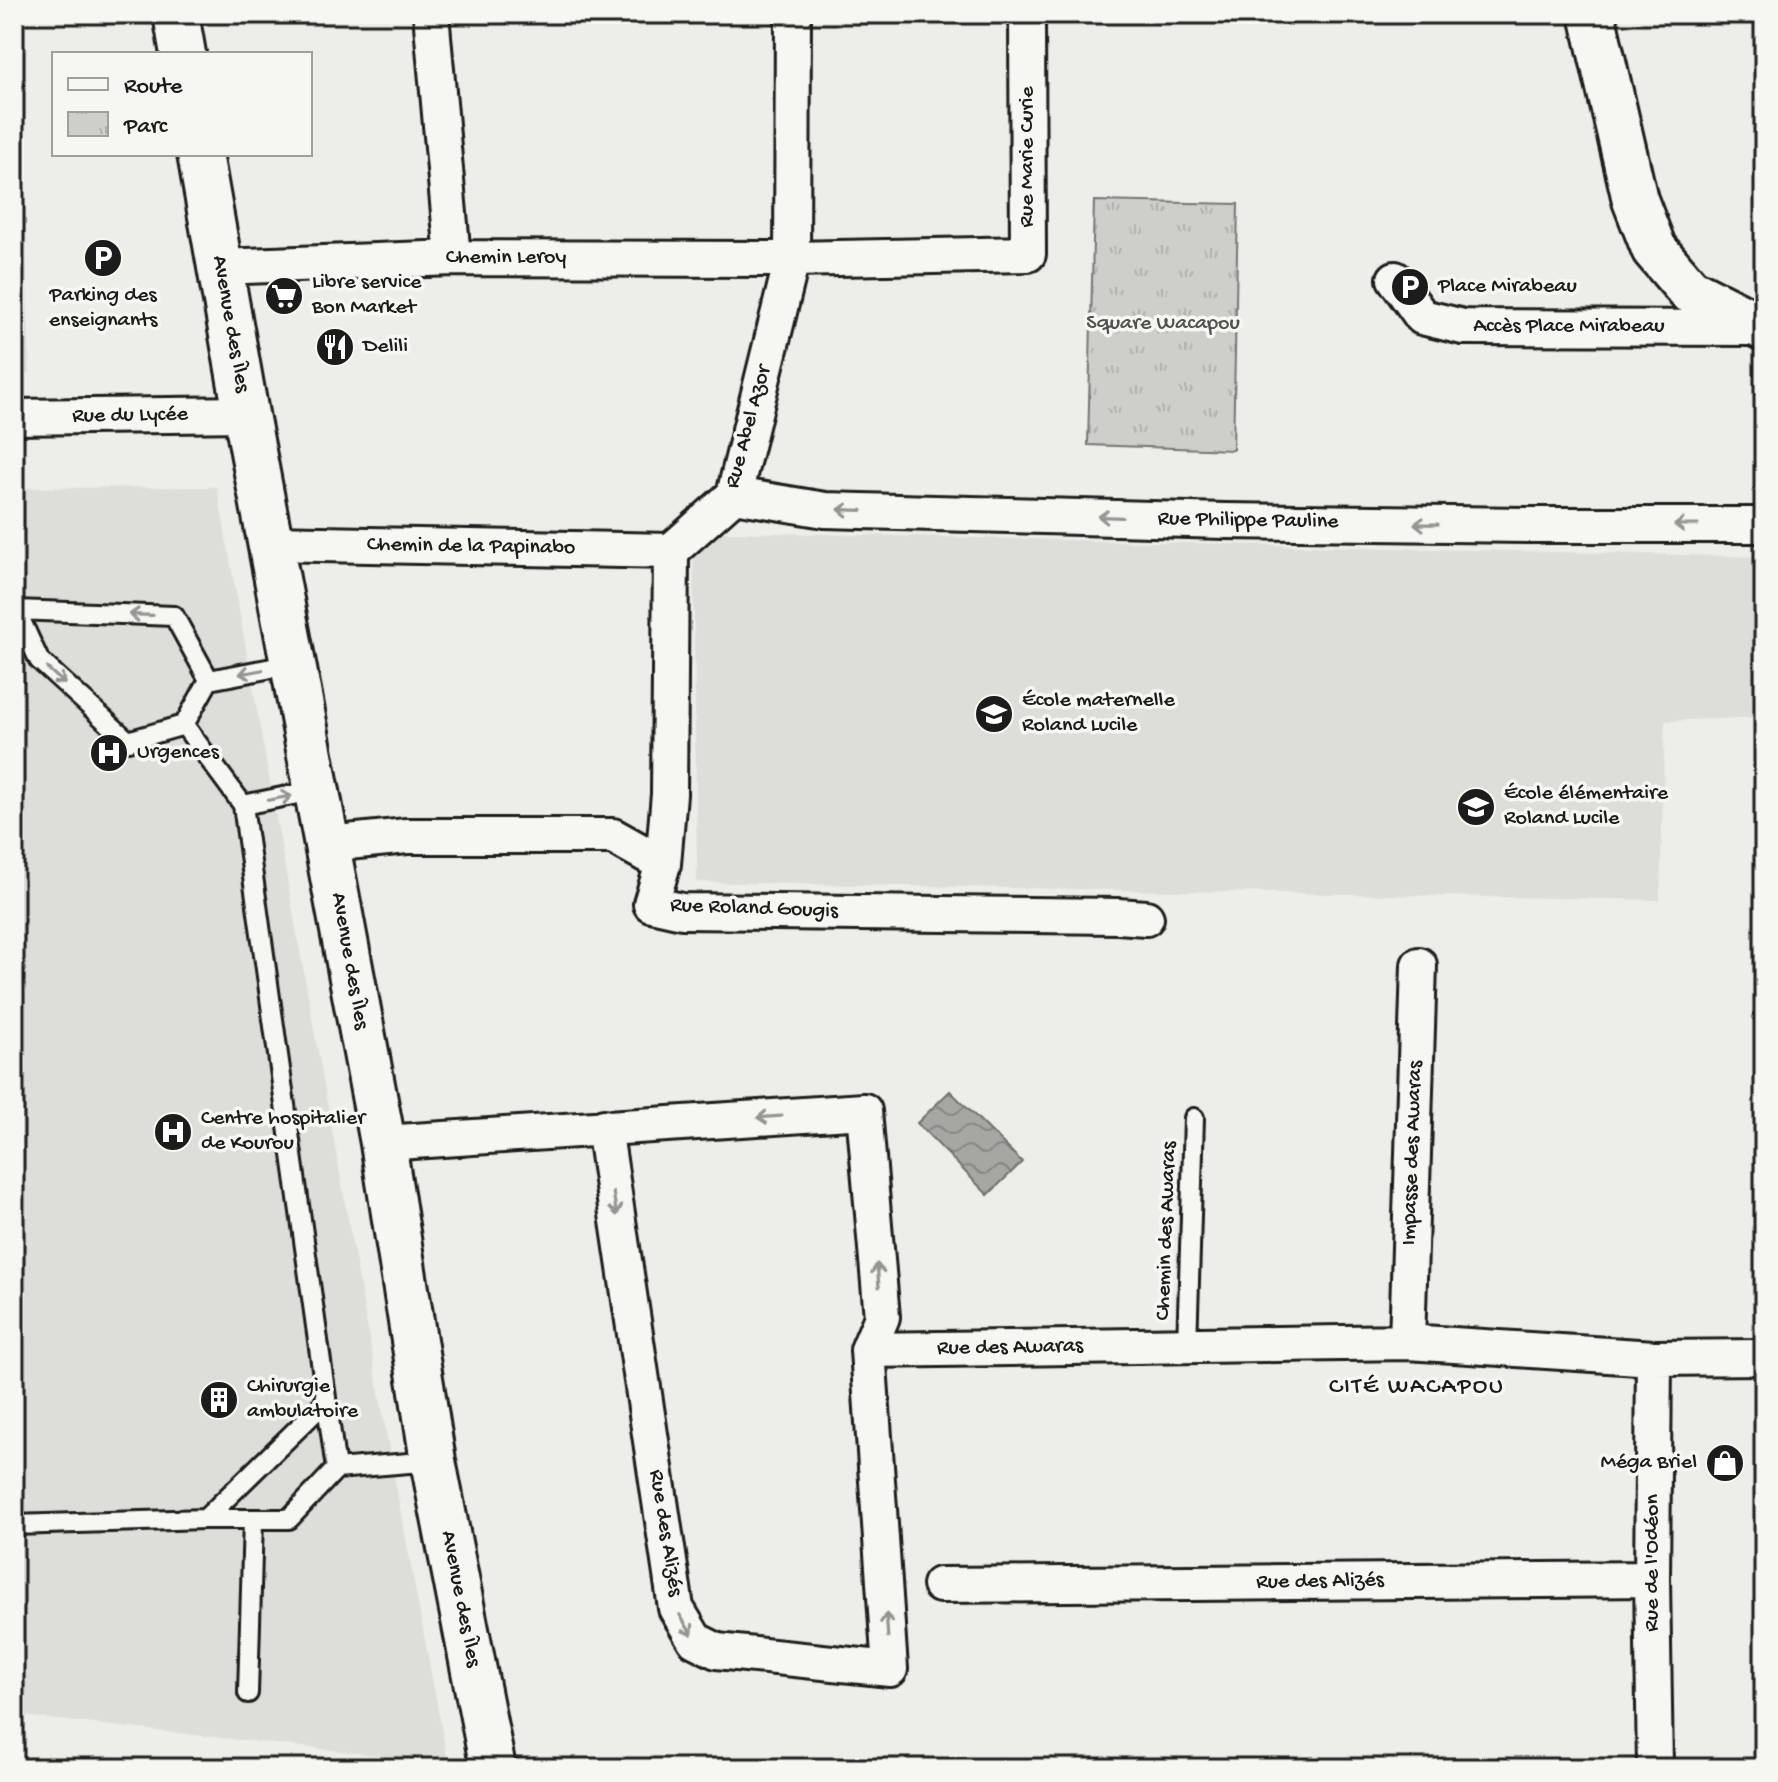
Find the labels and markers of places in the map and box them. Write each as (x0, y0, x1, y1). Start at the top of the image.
parking icon: Parking des enseignants (82, 237, 124, 279)
parking icon: Place Mirabeau (1389, 266, 1431, 308)
place label: Libre service Bon Market (311, 270, 422, 321)
place label: Place Mirabeau (1437, 274, 1577, 300)
supermarket icon: Libre service Bon Market (263, 275, 305, 317)
place label: Parking des enseignants (48, 283, 158, 334)
restaurant icon: Delili (314, 326, 356, 368)
place label: Delili (361, 334, 408, 360)
place label: École maternelle Roland Lucile (1022, 688, 1175, 739)
school or university icon: École maternelle Roland Lucile (973, 693, 1015, 735)
hospital icon: Urgences (88, 732, 130, 774)
place label: Urgences (137, 740, 220, 766)
place label: École élémentaire Roland Lucile (1504, 781, 1669, 832)
school or university icon: École élémentaire Roland Lucile (1455, 786, 1497, 828)
place label: Centre hospitalier de Kourou (201, 1106, 367, 1157)
hospital icon: Centre hospitalier de Kourou (152, 1111, 194, 1153)
place label: Chirurgie ambulatoire (247, 1374, 359, 1425)
building icon: Chirurgie ambulatoire (198, 1379, 240, 1421)
shop icon: Méga Briel (1704, 1442, 1746, 1484)
place label: Méga Briel (1600, 1450, 1697, 1476)

